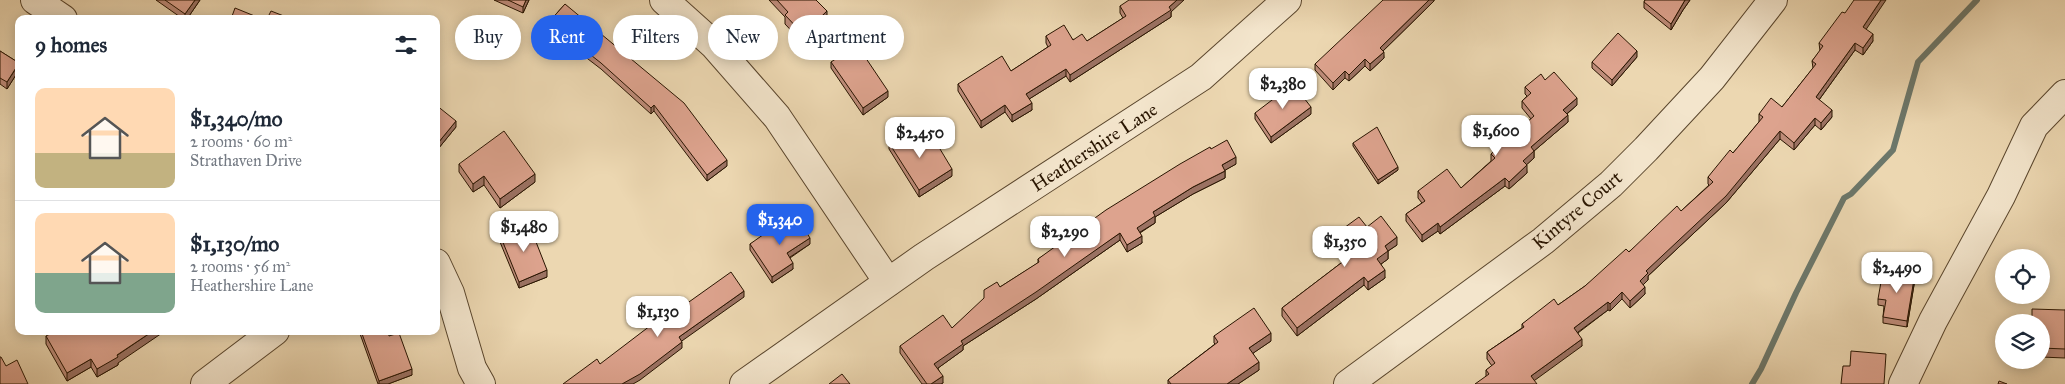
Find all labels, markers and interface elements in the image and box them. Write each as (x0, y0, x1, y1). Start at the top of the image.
chip: Buy (455, 15, 521, 60)
chip: Rent (531, 15, 603, 60)
chip: Filters (613, 15, 698, 60)
chip: New (708, 15, 778, 60)
chip: Apartment (788, 15, 904, 60)
icon: filters (392, 31, 420, 59)
text: 9 homes (35, 32, 107, 58)
pin: $2,380 (1242, 68, 1324, 110)
text: $2,380 (1260, 74, 1306, 93)
street label: Heathershire Lane (1026, 97, 1162, 197)
text: $1,340/mo (190, 106, 283, 132)
icon: home (75, 108, 135, 168)
pin: $1,600 (1455, 114, 1537, 157)
pin: $2,450 (879, 116, 961, 159)
text: $1,600 (1473, 121, 1519, 140)
text: $2,450 (896, 123, 944, 142)
text: 2 rooms · 60 m² (190, 132, 292, 151)
text: Strathaven Drive (190, 151, 302, 170)
street label: Kintyre Court (1527, 166, 1627, 254)
pin: $1,340 (739, 204, 821, 246)
pin: $1,480 (483, 210, 565, 253)
text: $1,340 (758, 210, 802, 229)
pin: $2,290 (1024, 216, 1106, 258)
text: $1,480 (500, 217, 548, 236)
text: $2,290 (1041, 222, 1089, 241)
pin: $1,350 (1304, 226, 1386, 268)
text: $1,130/mo (190, 231, 279, 257)
text: $1,350 (1323, 232, 1367, 251)
icon: home (75, 233, 135, 293)
map controls (1995, 249, 2050, 369)
button: locate (1995, 249, 2050, 304)
pin: $2,490 (1856, 252, 1938, 294)
text: 2 rooms · 56 m² (190, 257, 290, 276)
text: $2,490 (1872, 258, 1922, 277)
text: Heathershire Lane (190, 276, 313, 295)
pin: $1,130 (617, 296, 699, 338)
text: $1,130 (637, 302, 679, 321)
button: layers (1995, 314, 2050, 369)

